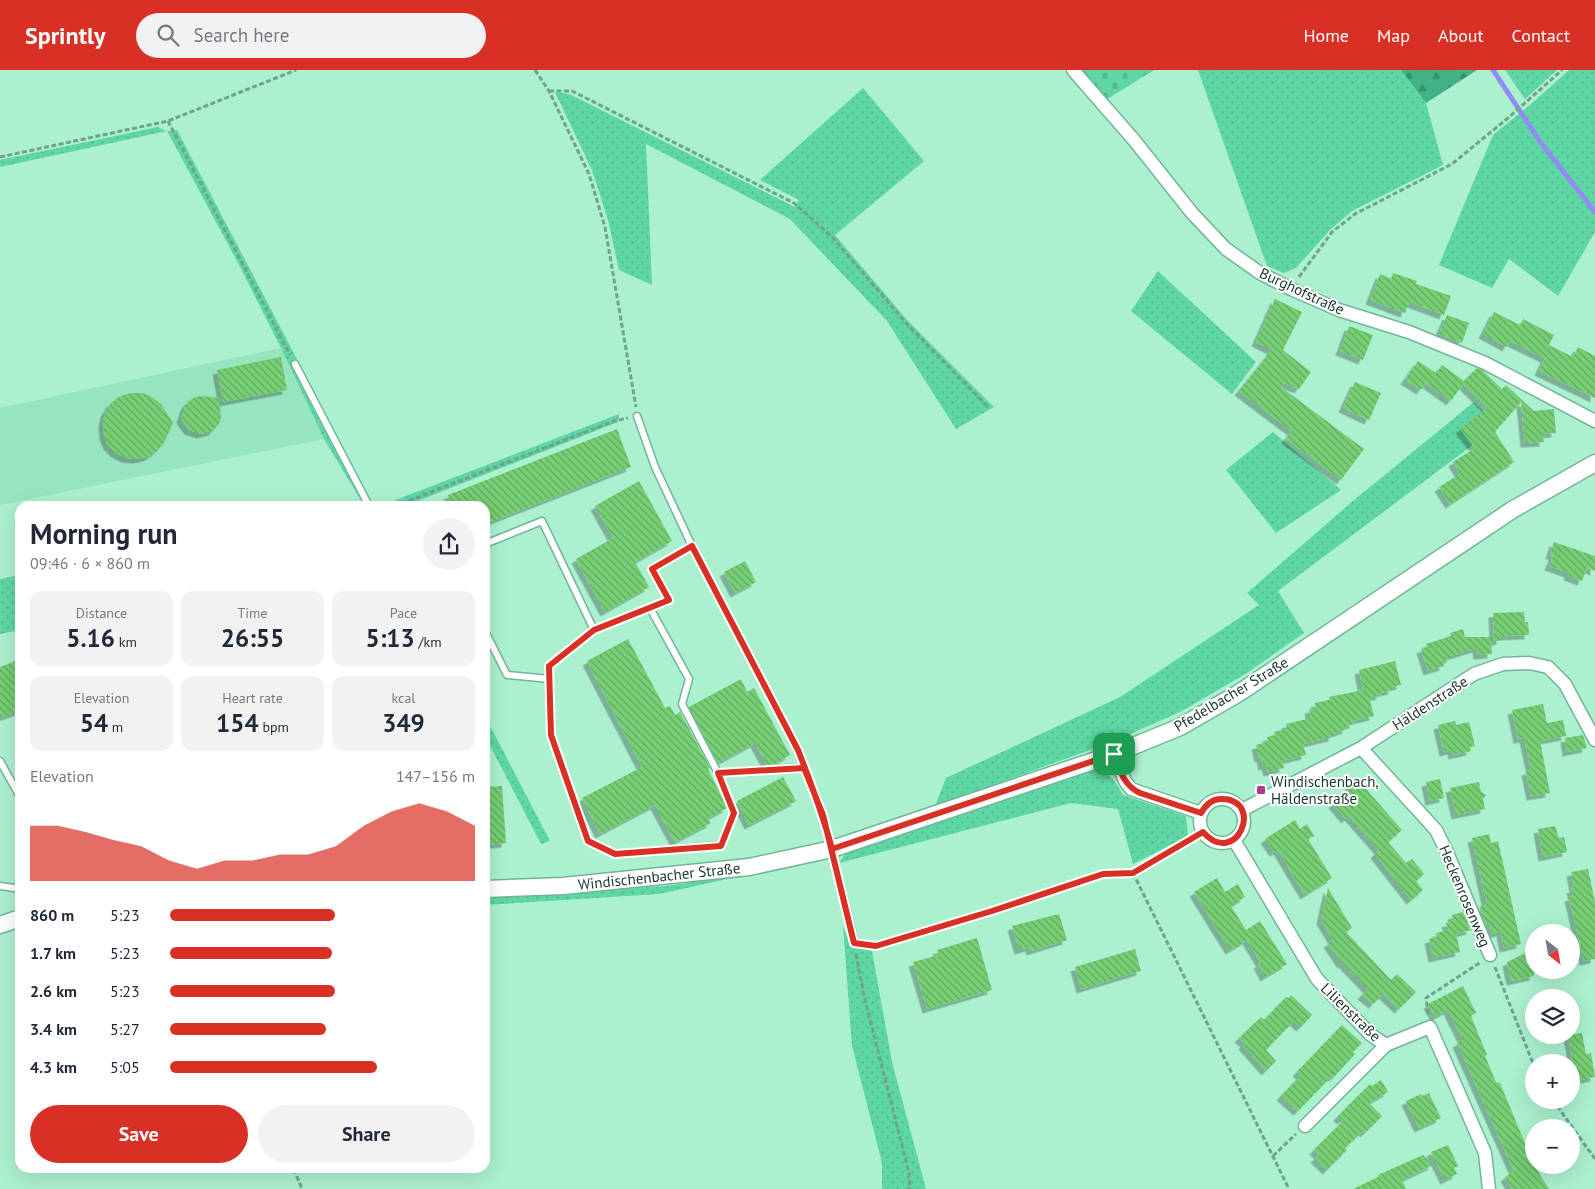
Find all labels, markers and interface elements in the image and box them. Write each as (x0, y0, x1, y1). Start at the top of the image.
search box (136, 13, 486, 58)
text: Sprintly (25, 20, 106, 51)
icon: search (154, 21, 182, 49)
text: Search here (194, 23, 289, 47)
text: Home (1303, 24, 1349, 47)
text: Map (1377, 24, 1410, 47)
text: About (1438, 24, 1484, 47)
text: Contact (1512, 24, 1570, 47)
street label: Burghofstraße (1257, 263, 1347, 319)
text: Morning run (30, 515, 178, 552)
button: share (423, 518, 475, 570)
text: 09:46 · 6 × 860 m (30, 553, 150, 573)
text: Distance (76, 604, 127, 622)
text: Time (237, 604, 268, 622)
text: Pace (390, 604, 417, 622)
text: 5.16 (66, 622, 115, 654)
text: 26:55 (221, 622, 284, 654)
text: 5:13 (365, 622, 415, 654)
text: km (115, 633, 137, 651)
text: /km (415, 633, 442, 651)
street label: Pfedelbacher Straße (1170, 652, 1292, 736)
street label: Häldenstraße (1389, 672, 1471, 734)
text: Elevation (74, 689, 129, 707)
text: Heart rate (222, 689, 283, 707)
text: kcal (392, 689, 415, 707)
text: 54 (80, 707, 108, 739)
text: 154 (216, 707, 259, 739)
text: 349 (382, 707, 425, 739)
text: m (108, 718, 123, 736)
text: bpm (259, 718, 289, 736)
pin (1093, 733, 1135, 775)
icon: arrive (1100, 740, 1128, 768)
text: Elevation (30, 766, 94, 786)
text: 147–156 m (396, 766, 475, 786)
place label: Windischenbach, Häldenstraße (1271, 772, 1379, 808)
marker: Windischenbach, Häldenstraße (1255, 784, 1267, 796)
street label: Heckenrosenweg (1435, 842, 1495, 950)
street label: Windischenbacher Straße (577, 858, 741, 894)
text: 860 m (30, 905, 74, 925)
text: 5:23 (110, 905, 140, 925)
north arrow (1525, 924, 1580, 979)
map controls (1525, 924, 1580, 1174)
text: 1.7 km (30, 943, 76, 963)
text: 5:23 (110, 943, 140, 963)
street label: Lilienstraße (1317, 979, 1385, 1045)
text: 2.6 km (30, 981, 77, 1001)
text: 5:23 (110, 981, 140, 1001)
button: layers (1525, 989, 1580, 1044)
text: 3.4 km (30, 1019, 77, 1039)
text: 5:27 (110, 1019, 140, 1039)
button: + (1525, 1054, 1580, 1109)
text: 4.3 km (30, 1057, 77, 1077)
text: 5:05 (110, 1057, 140, 1077)
button: Save (30, 1105, 248, 1163)
button: Share (258, 1105, 475, 1163)
button: − (1525, 1119, 1580, 1174)

